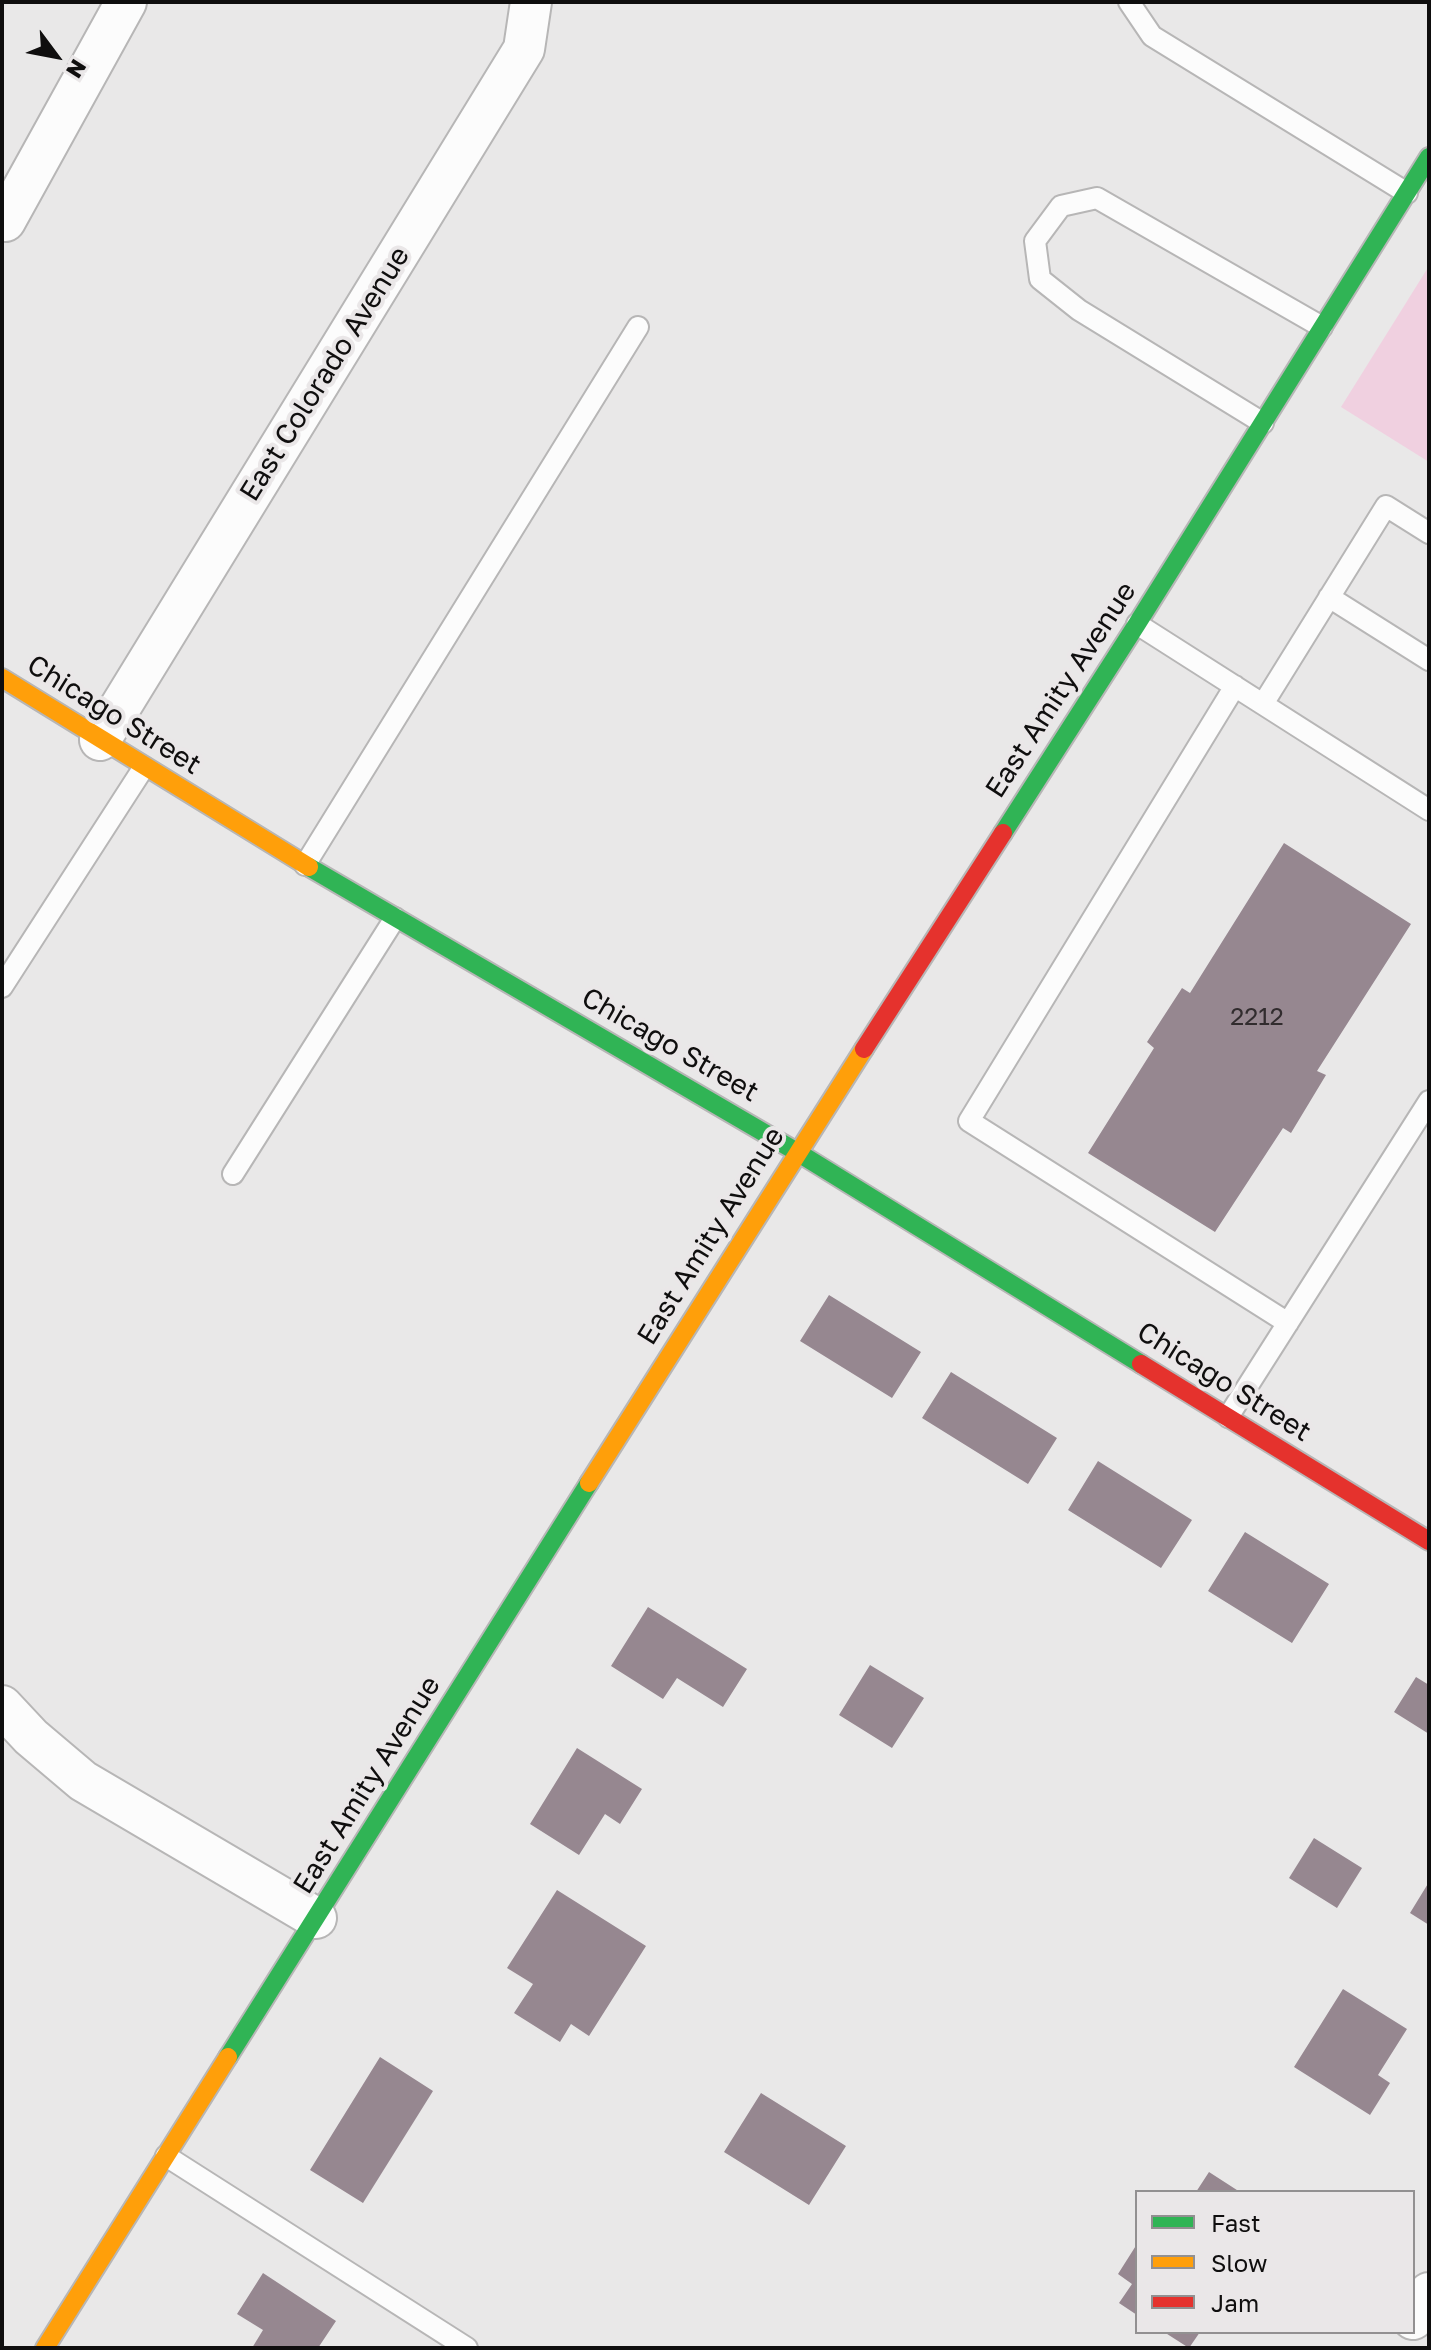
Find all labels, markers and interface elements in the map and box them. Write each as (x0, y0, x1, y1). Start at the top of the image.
north arrow (16, 16, 96, 96)
text: N (61, 55, 93, 83)
street label: East Colorado Avenue (233, 241, 417, 507)
street label: East Amity Avenue (979, 576, 1143, 804)
street label: Chicago Street (21, 648, 207, 782)
street label: Chicago Street (576, 981, 764, 1109)
house number: 2212 (1230, 1003, 1284, 1031)
street label: East Amity Avenue (631, 1121, 791, 1351)
street label: Chicago Street (1131, 1315, 1317, 1449)
street label: East Amity Avenue (287, 1670, 447, 1900)
legend (1135, 2190, 1415, 2334)
text: Fast (1211, 2208, 1261, 2237)
text: Slow (1211, 2248, 1267, 2277)
text: Jam (1211, 2288, 1259, 2317)

